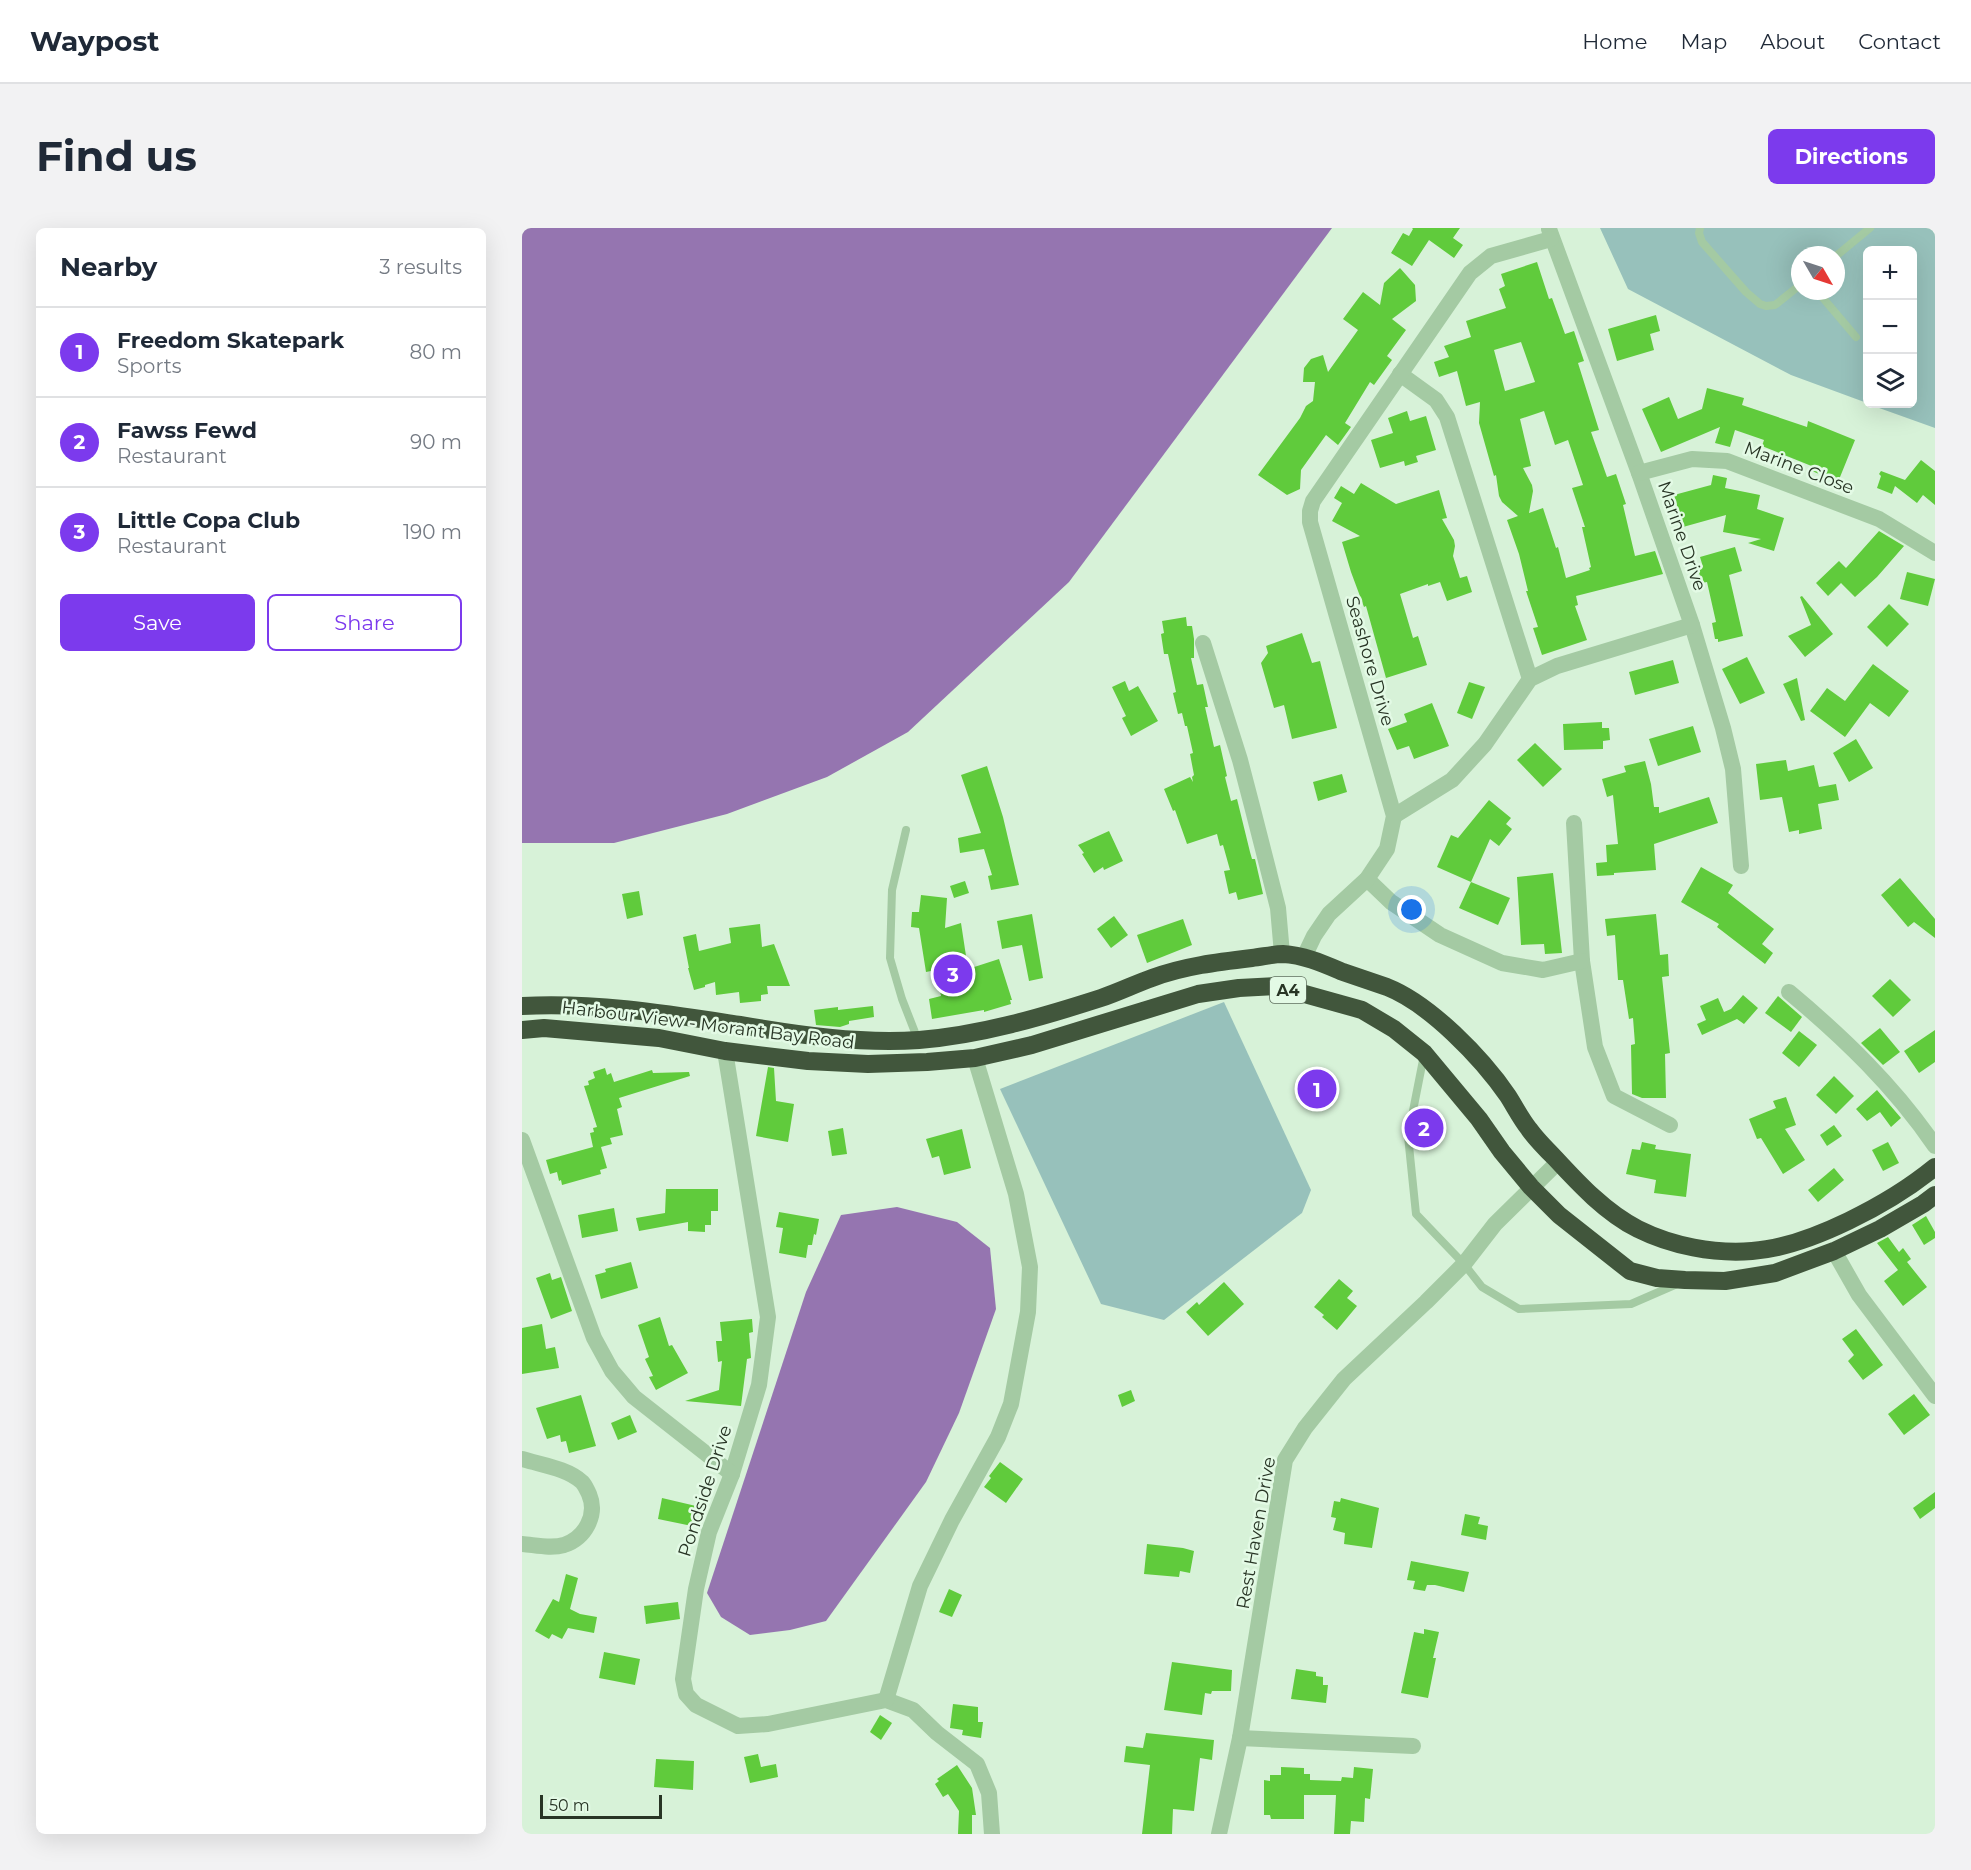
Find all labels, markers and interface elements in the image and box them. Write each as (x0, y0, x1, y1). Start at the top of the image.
text: Waypost (30, 24, 160, 58)
text: Home (1582, 29, 1647, 54)
text: Map (1680, 29, 1727, 54)
text: About (1760, 29, 1825, 54)
text: Contact (1858, 29, 1941, 54)
button: Directions (1768, 129, 1935, 184)
text: Find us (36, 130, 197, 182)
north arrow (1791, 246, 1845, 300)
map controls (1863, 246, 1917, 408)
button: + (1863, 246, 1917, 300)
text: Nearby (60, 251, 157, 283)
text: 3 results (379, 255, 462, 279)
button: − (1863, 300, 1917, 354)
text: Freedom Skatepark (117, 327, 344, 354)
text: 1 (76, 340, 83, 364)
text: 80 m (410, 340, 462, 364)
text: Sports (117, 354, 182, 378)
button: layers (1863, 354, 1917, 408)
text: Fawss Fewd (117, 417, 257, 444)
text: 2 (74, 430, 85, 454)
text: 90 m (410, 430, 462, 454)
street label: Marine Close (1741, 437, 1857, 499)
text: Restaurant (117, 444, 227, 468)
street label: Marine Drive (1653, 478, 1711, 594)
text: Little Copa Club (117, 507, 300, 534)
text: 3 (74, 520, 85, 544)
text: 190 m (403, 520, 462, 544)
text: Restaurant (117, 534, 227, 558)
street label: Seashore Drive (1341, 593, 1399, 729)
button: Save (60, 594, 255, 651)
button: Share (267, 594, 462, 651)
your location (1397, 895, 1426, 924)
pin: 3 (934, 952, 972, 996)
road number: A4 (1270, 977, 1306, 1003)
street label: Harbour View - Morant Bay Road (560, 996, 856, 1054)
pin: 1 (1298, 1066, 1336, 1112)
pin: 2 (1404, 1106, 1444, 1150)
street label: Pondside Drive (673, 1422, 737, 1560)
street label: Rest Haven Drive (1232, 1455, 1280, 1611)
scale bar (540, 1792, 662, 1820)
text: 50 m (549, 1796, 590, 1815)

